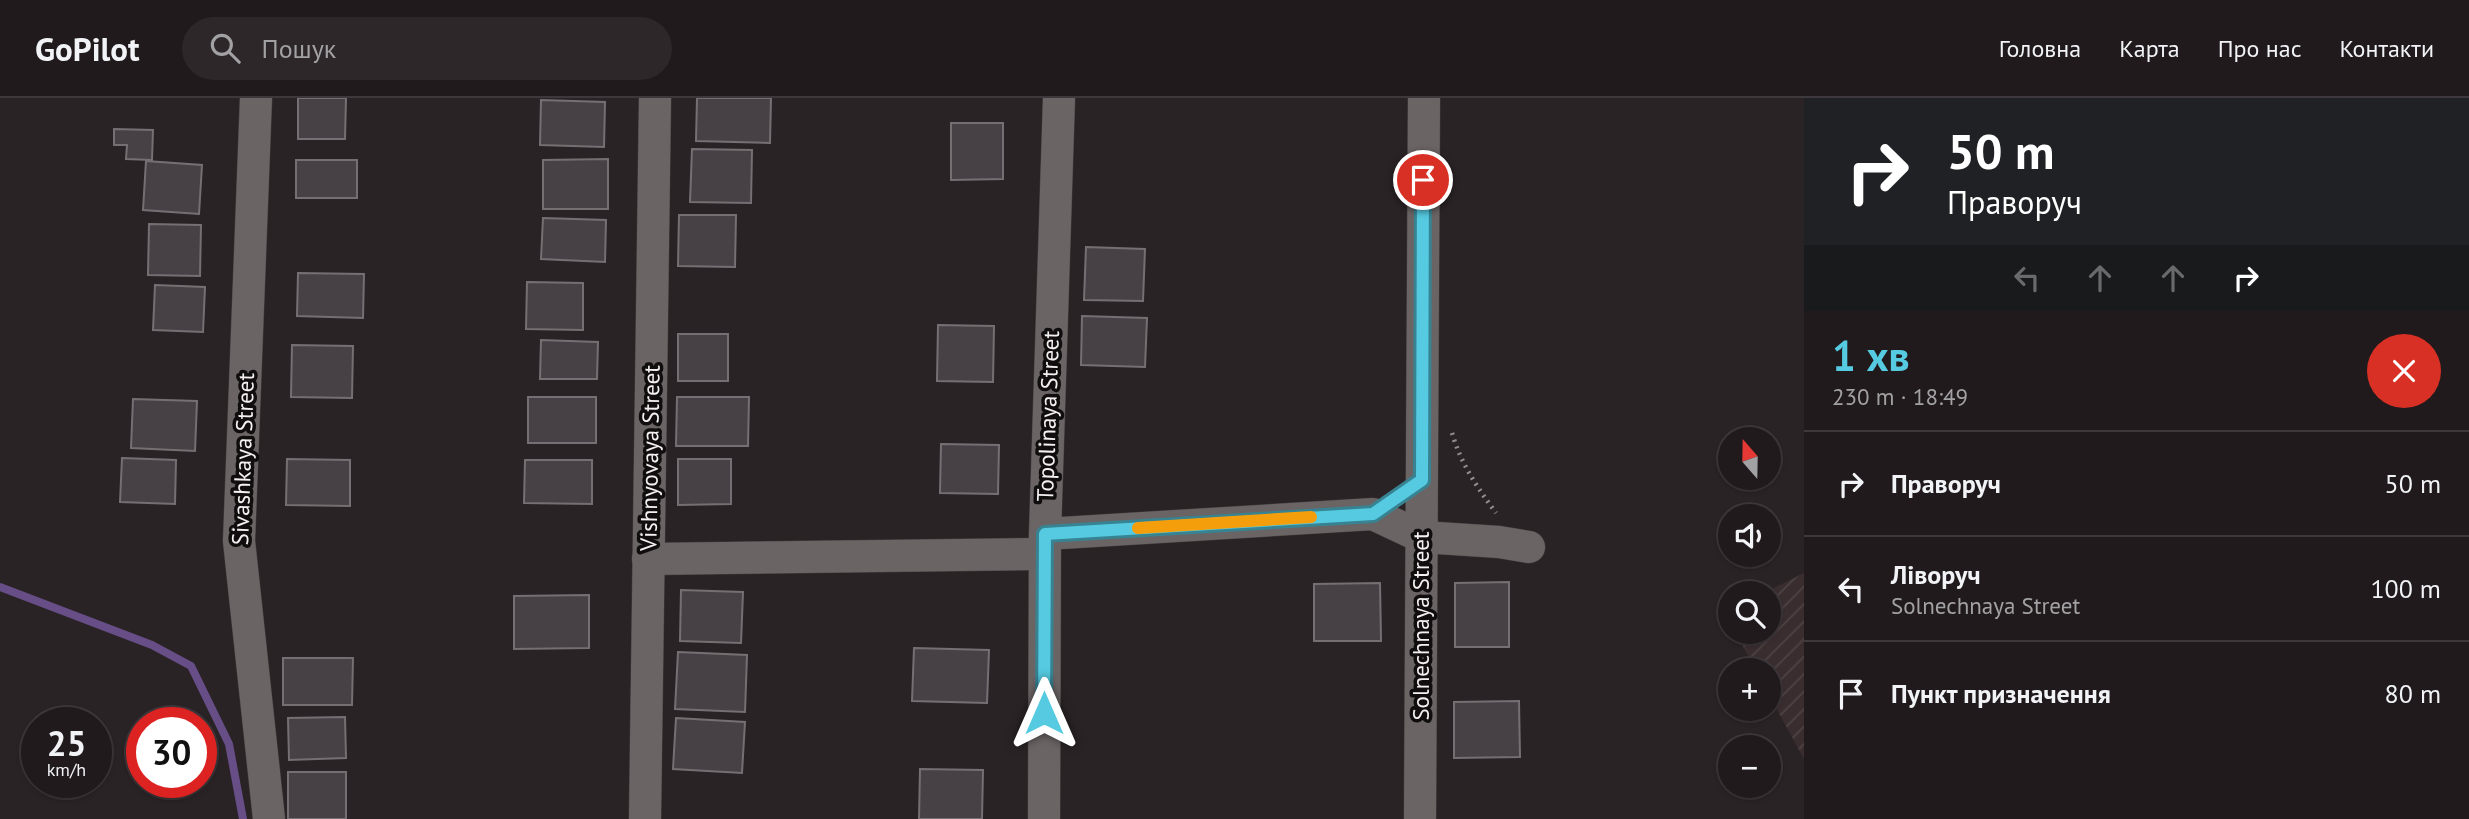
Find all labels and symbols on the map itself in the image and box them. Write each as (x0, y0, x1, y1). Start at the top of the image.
pin (1393, 150, 1453, 210)
street label: Topolinaya Street (1030, 330, 1065, 502)
street label: Vishnyovaya Street (633, 365, 666, 552)
street label: Sivashkaya Street (225, 372, 260, 546)
north arrow (1718, 427, 1782, 490)
street label: Solnechnaya Street (1406, 531, 1435, 721)
position arrow (1007, 676, 1081, 750)
speed limit sign: 30 (126, 707, 217, 798)

